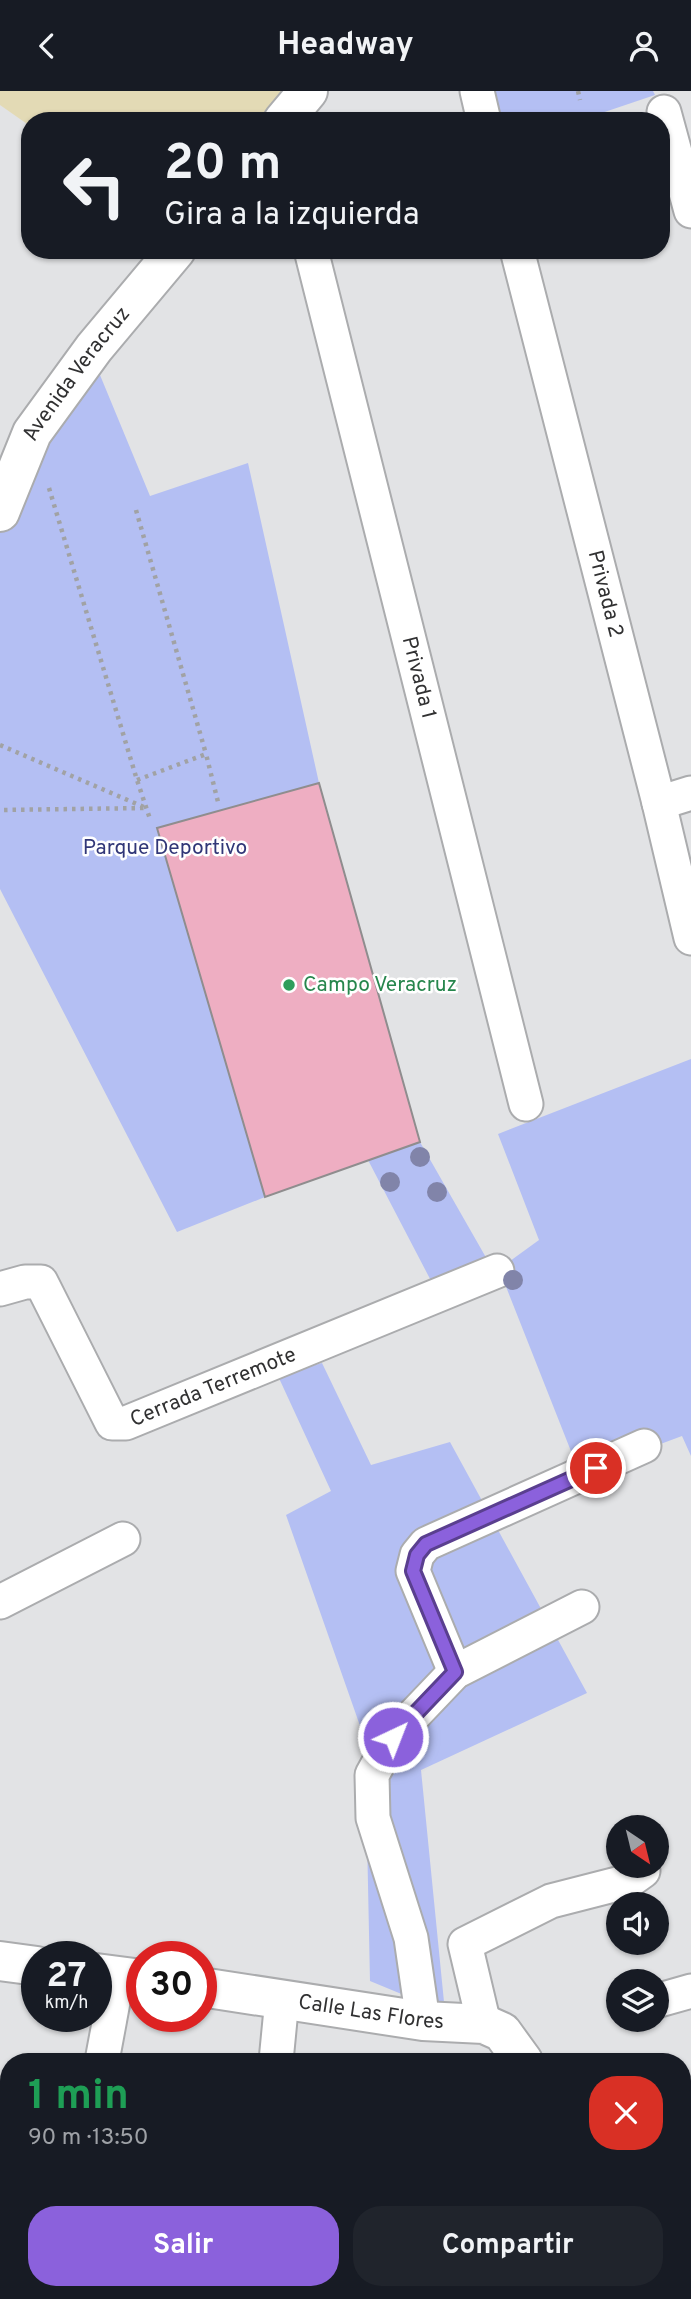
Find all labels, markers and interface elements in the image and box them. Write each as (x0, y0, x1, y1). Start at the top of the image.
text: Headway (277, 26, 414, 66)
icon: back (28, 27, 66, 65)
icon: person (625, 27, 663, 65)
text: 20 m (164, 135, 281, 197)
icon: left (49, 140, 140, 231)
text: Gira a la izquierda (164, 196, 420, 236)
street label: Avenida Veracruz (17, 301, 136, 445)
street label: Privada 2 (581, 547, 629, 640)
street label: Privada 1 (395, 634, 442, 722)
park label: Parque Deportivo (83, 835, 247, 862)
place label: Campo Veracruz (303, 972, 457, 999)
marker: Campo Veracruz (281, 977, 297, 993)
street label: Cerrada Terremote (126, 1341, 300, 1433)
pin (566, 1438, 626, 1498)
icon: arrive (577, 1449, 615, 1487)
position arrow (356, 1700, 430, 1774)
north arrow (606, 1815, 668, 1878)
map controls (606, 1815, 669, 2032)
button: sound (606, 1892, 669, 1955)
speed limit sign: 30 (126, 1941, 217, 2032)
text: 27 (47, 1955, 86, 1999)
button: layers (606, 1969, 669, 2032)
street label: Calle Las Flores (296, 1989, 445, 2036)
text: km/h (45, 1992, 88, 2015)
text: 1 min (28, 2071, 129, 2124)
button: close (589, 2076, 663, 2150)
text: 90 m · 13:50 (28, 2124, 149, 2153)
button: Salir (28, 2206, 339, 2286)
button: Compartir (353, 2206, 663, 2286)

